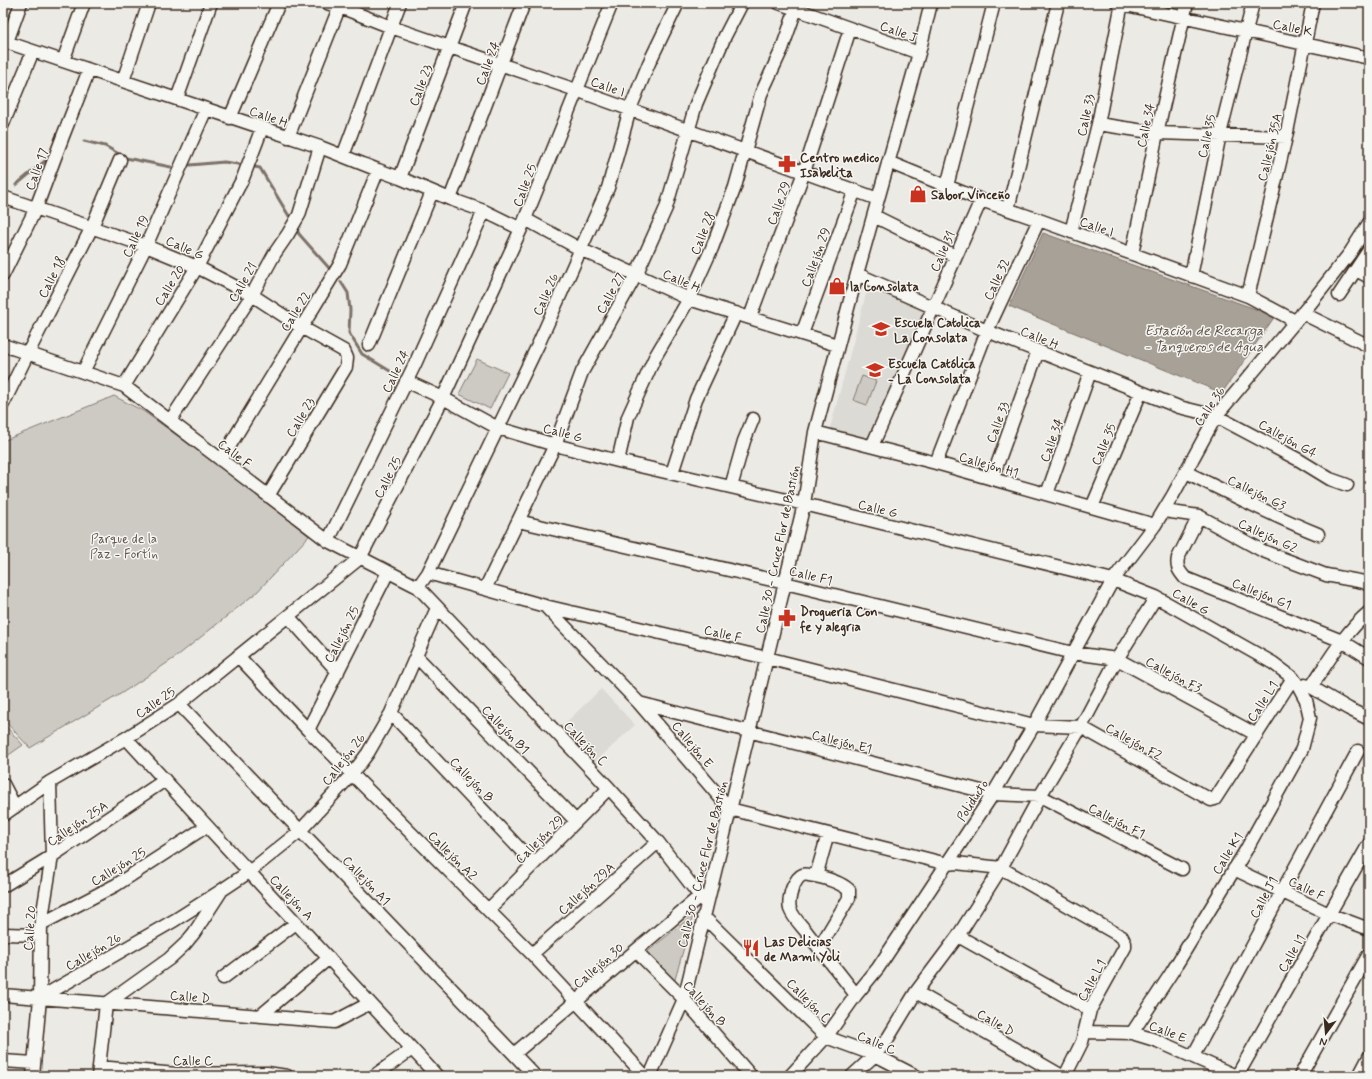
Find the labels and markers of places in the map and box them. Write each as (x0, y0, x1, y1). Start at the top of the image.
place label: Centro medico Isabelita (800, 150, 879, 182)
pharmacy icon: Centro medico Isabelita (777, 154, 797, 174)
shop icon: Sabor Vinceño (908, 184, 928, 204)
place label: Sabor Vinceño (931, 187, 1010, 204)
shop icon: la Consolata (827, 276, 847, 296)
place label: la Consolata (850, 279, 919, 296)
place label: Escuela Catolica La Consolata (894, 315, 981, 347)
school or university icon: Escuela Catolica La Consolata (871, 319, 891, 339)
place label: Escuela Católica - La Consolata (888, 356, 976, 388)
school or university icon: Escuela Católica - La Consolata (865, 360, 885, 380)
place label: Drogueria Con fe y alegria (799, 604, 878, 637)
pharmacy icon: Drogueria Con fe y alegria (777, 608, 797, 628)
place label: Las Delicias de Mami Yoli (764, 934, 840, 966)
restaurant icon: Las Delicias de Mami Yoli (741, 938, 761, 958)

